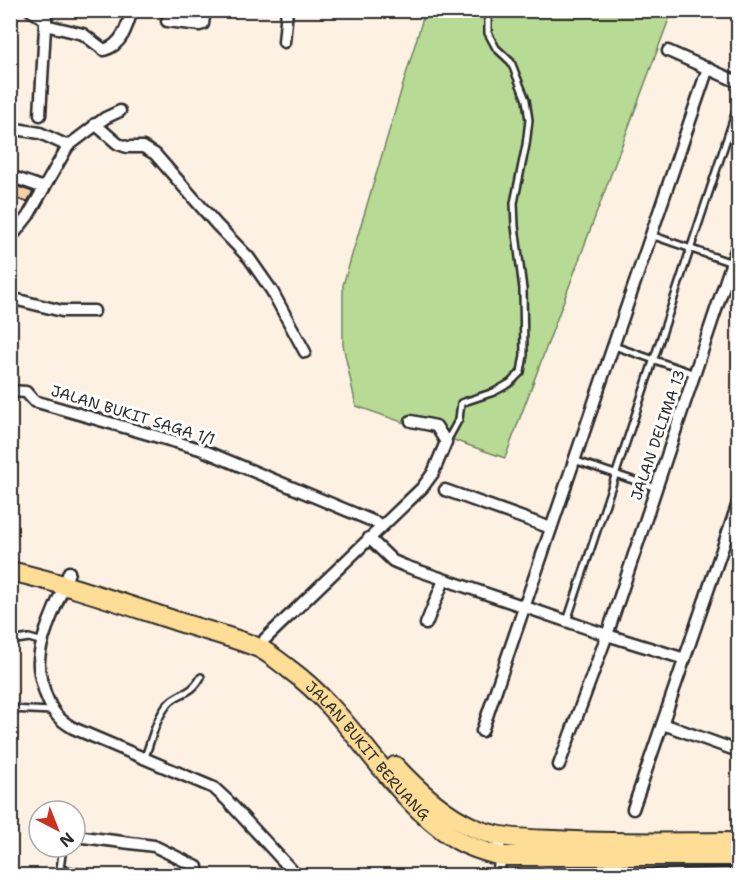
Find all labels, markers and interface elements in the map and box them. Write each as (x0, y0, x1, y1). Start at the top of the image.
street label: JALAN DELIMA 13 (626, 367, 690, 503)
street label: JALAN BUKIT SAGA 1/1 (49, 381, 217, 449)
street label: JALAN BUKIT BERUANG (301, 677, 434, 825)
north arrow (27, 799, 87, 859)
text: N (55, 828, 78, 852)

